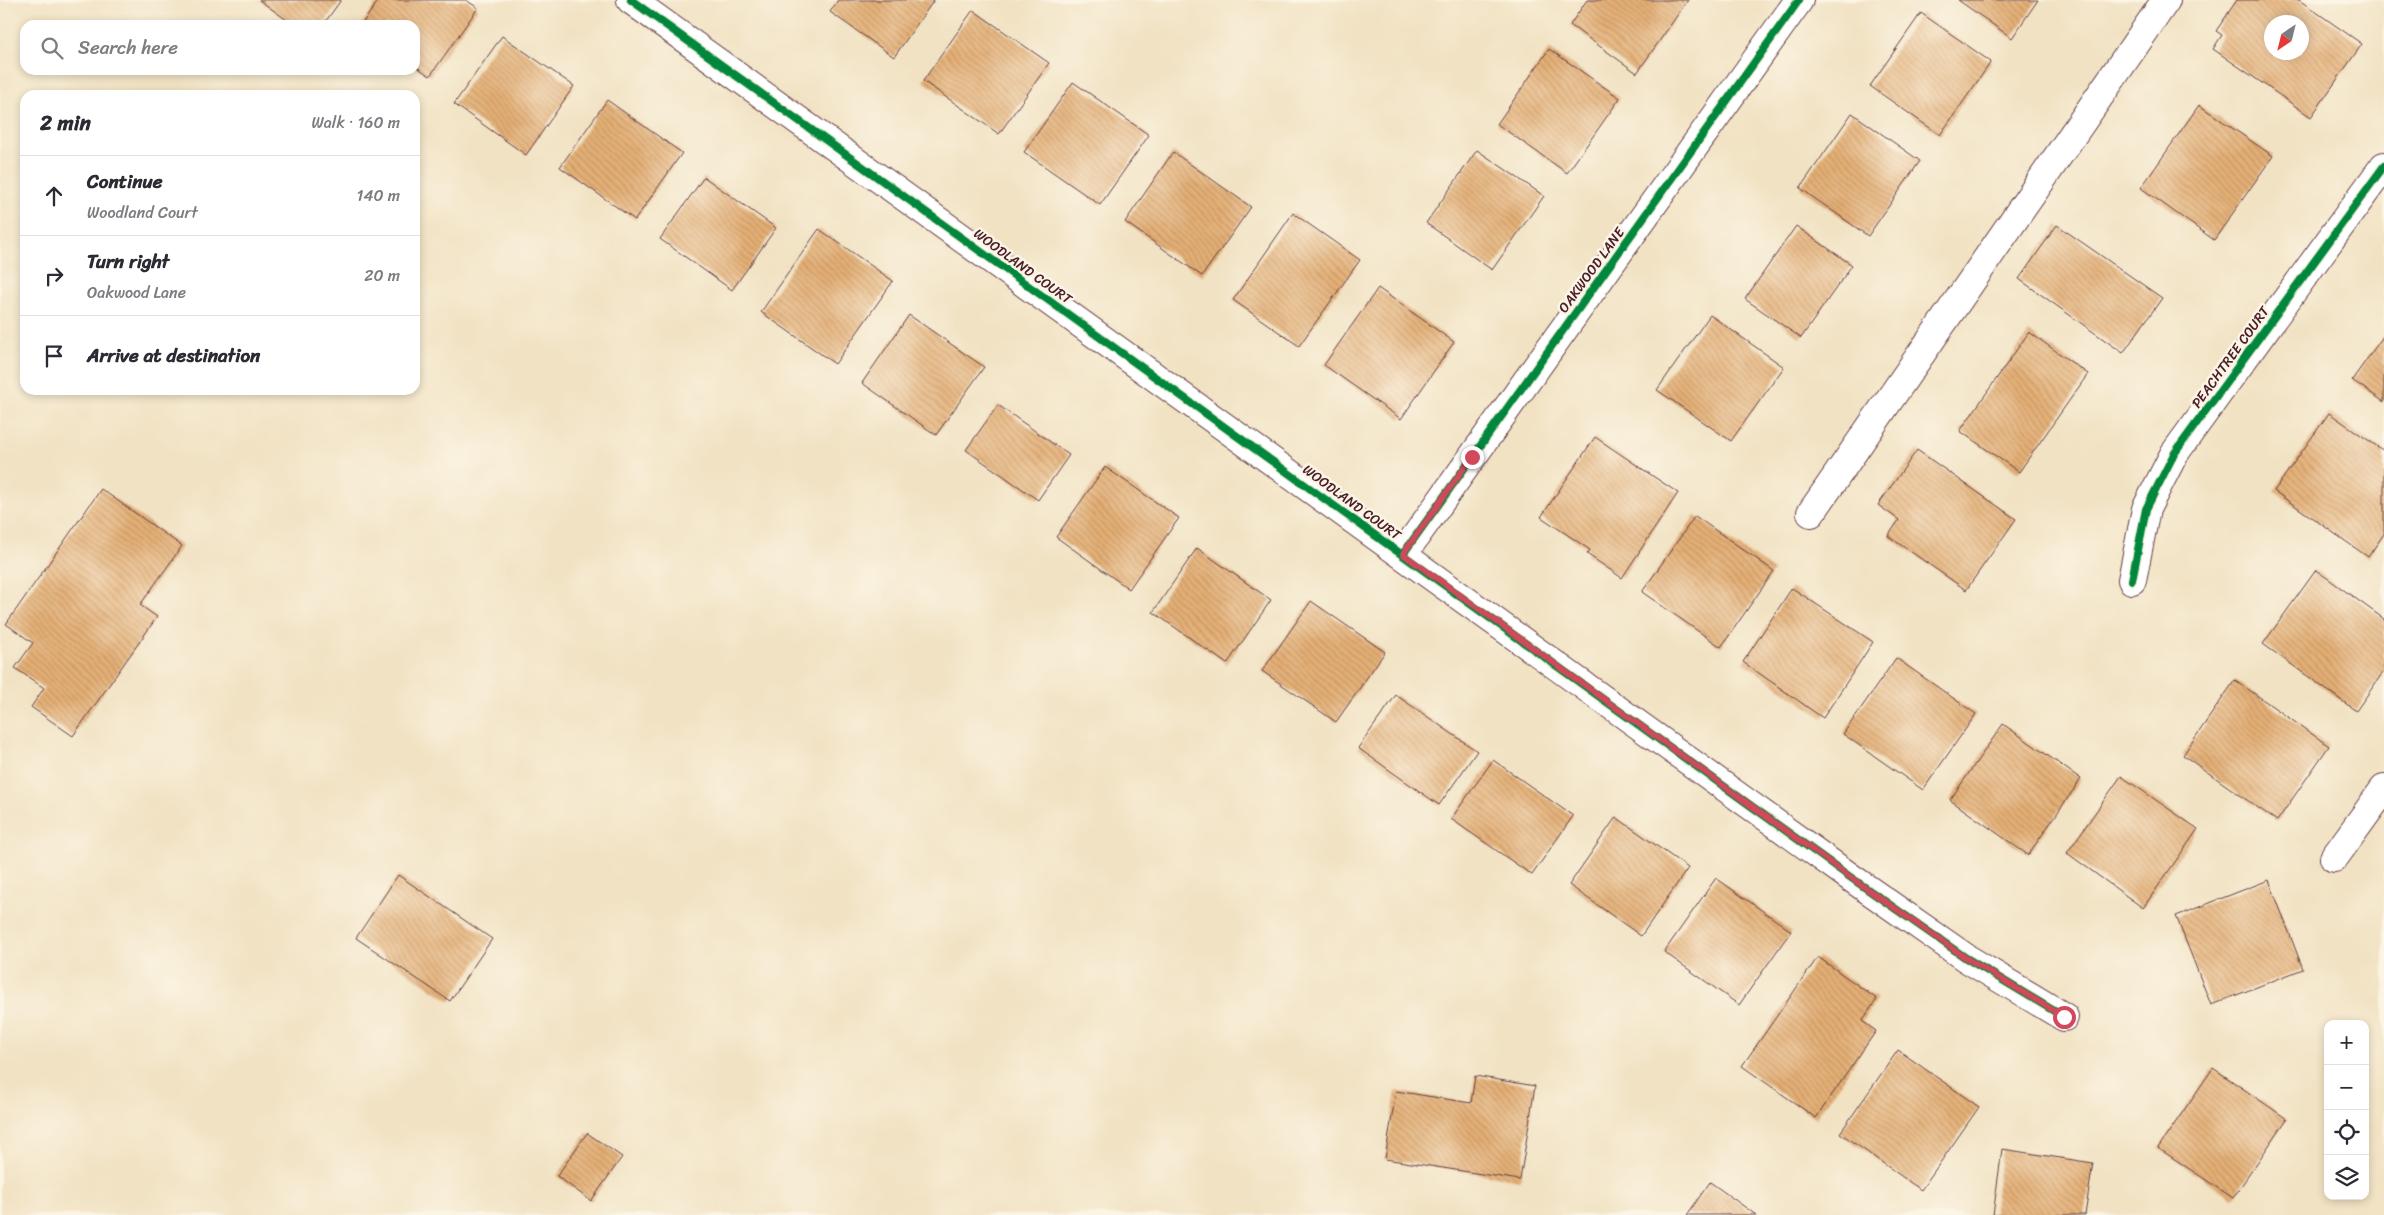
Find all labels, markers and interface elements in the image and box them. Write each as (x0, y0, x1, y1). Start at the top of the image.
north arrow (2264, 15, 2309, 60)
search box (20, 20, 420, 75)
text: Search here (78, 31, 178, 64)
icon: search (38, 34, 66, 62)
text: 2 min (40, 104, 91, 142)
text: Walk · 160 m (311, 108, 400, 137)
text: Continue (87, 165, 163, 198)
text: 140 m (357, 181, 400, 210)
icon: ahead (40, 182, 68, 210)
text: Woodland Court (87, 198, 198, 227)
street label: OAKWOOD LANE (1552, 221, 1632, 318)
street label: WOODLAND COURT (968, 222, 1079, 312)
text: Turn right (87, 245, 169, 278)
text: 20 m (364, 261, 400, 290)
icon: right (40, 262, 68, 290)
text: Oakwood Lane (87, 278, 186, 307)
street label: PEACHTREE COURT (2185, 300, 2277, 414)
text: Arrive at destination (87, 339, 260, 372)
icon: arrive (40, 342, 68, 370)
route end (1461, 446, 1484, 469)
street label: WOODLAND COURT (1297, 458, 1408, 548)
route start (2053, 1006, 2076, 1029)
map controls (2324, 1020, 2369, 1200)
button: + (2324, 1020, 2369, 1065)
button: − (2324, 1065, 2369, 1110)
button: locate (2324, 1110, 2369, 1155)
button: layers (2324, 1155, 2369, 1200)

